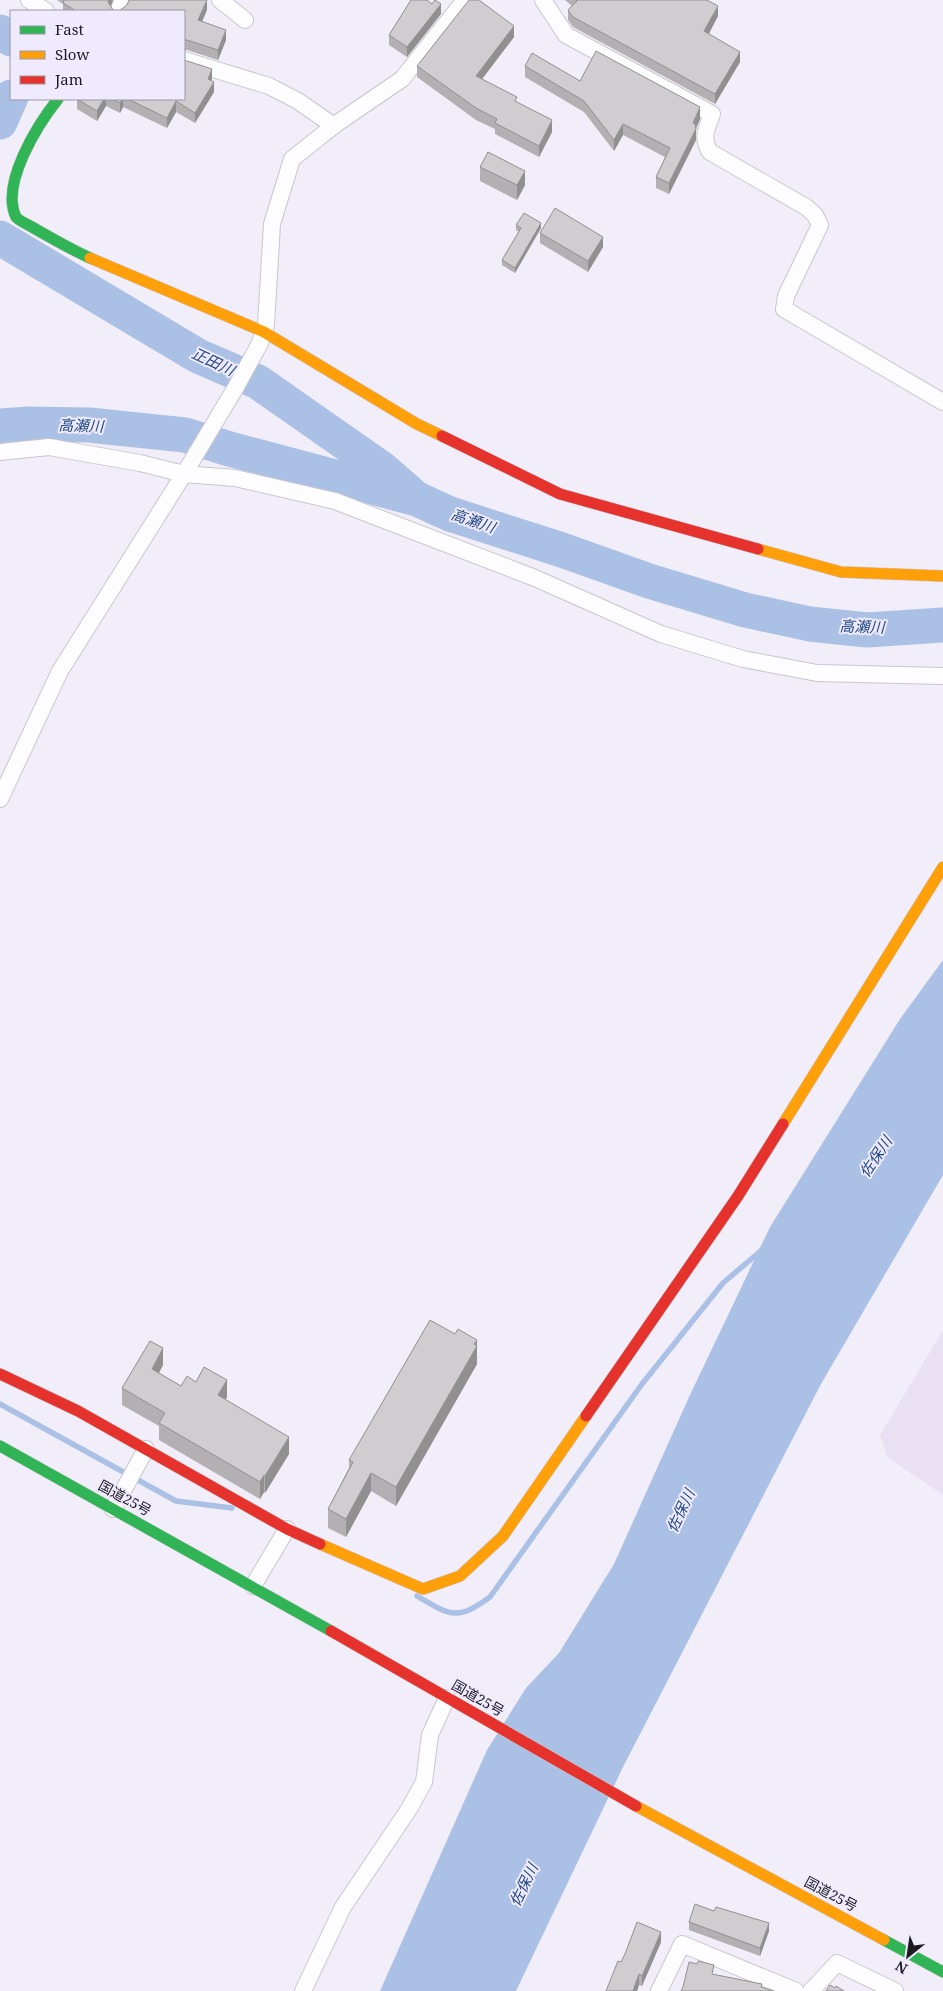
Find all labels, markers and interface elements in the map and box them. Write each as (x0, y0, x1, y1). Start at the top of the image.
legend (10, 10, 185, 100)
text: Fast (55, 19, 84, 39)
text: Slow (55, 44, 89, 64)
text: Jam (54, 69, 83, 89)
water label: 正田川 (189, 343, 240, 381)
water label: 高瀬川 (58, 414, 106, 436)
water label: 高瀬川 (449, 503, 500, 537)
water label: 高瀬川 (839, 615, 887, 637)
water label: 佐保川 (854, 1131, 897, 1181)
street label: 国道25号 (95, 1475, 155, 1520)
water label: 佐保川 (662, 1484, 700, 1535)
street label: 国道25号 (449, 1675, 508, 1720)
water label: 佐保川 (504, 1858, 543, 1909)
street label: 国道25号 (801, 1872, 861, 1915)
north arrow (883, 1931, 933, 1981)
text: N (892, 1957, 911, 1979)

